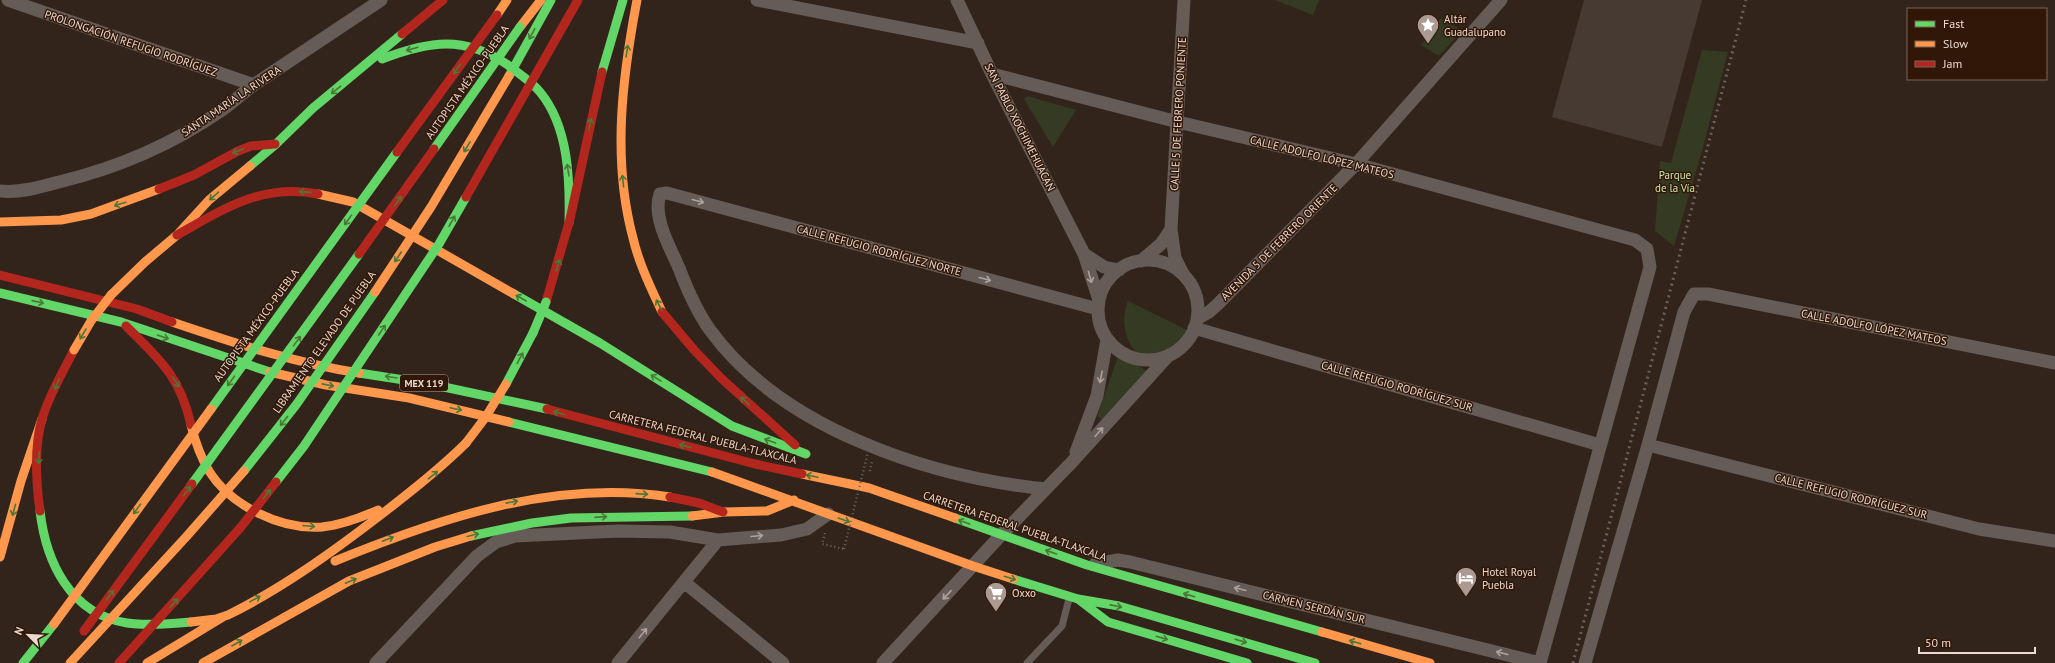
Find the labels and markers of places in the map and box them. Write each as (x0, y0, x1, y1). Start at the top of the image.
place icon: Altár Guadalupano (1415, 12, 1441, 45)
place label: Altár Guadalupano (1444, 12, 1506, 39)
hotel icon: Hotel Royal Puebla (1453, 565, 1479, 598)
place label: Hotel Royal Puebla (1482, 565, 1537, 592)
supermarket icon: Oxxo (983, 580, 1009, 613)
place label: Oxxo (1012, 586, 1036, 600)

